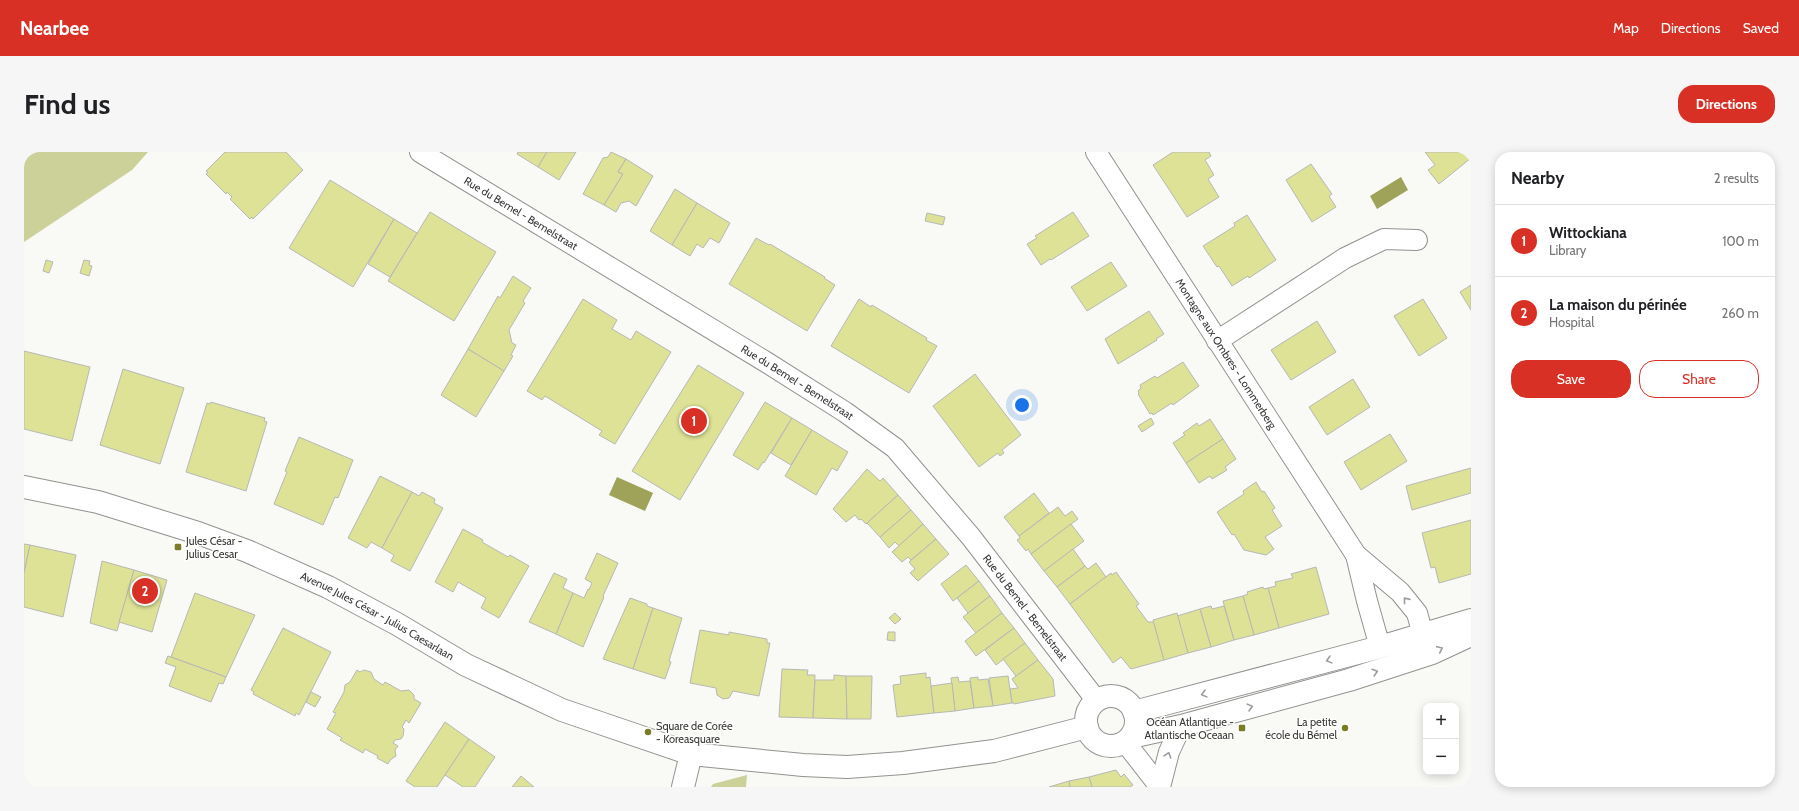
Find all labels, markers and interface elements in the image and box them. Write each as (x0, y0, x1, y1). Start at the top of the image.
text: Nearbee (20, 17, 89, 40)
text: Map (1613, 19, 1639, 37)
text: Directions (1661, 19, 1721, 37)
text: Saved (1743, 19, 1779, 37)
button: Directions (1678, 85, 1775, 123)
text: Find us (24, 87, 110, 121)
text: Nearby (1511, 168, 1564, 188)
text: 2 results (1714, 170, 1759, 186)
street label: Rue du Bemel - Bemelstraat (461, 173, 581, 253)
text: Wittockiana (1549, 224, 1627, 242)
text: 1 (1522, 233, 1526, 249)
text: 100 m (1722, 233, 1759, 249)
text: Library (1549, 242, 1586, 258)
street label: Montagne aux Ombres - Lommerberg (1172, 276, 1280, 432)
text: La maison du périnée (1549, 296, 1687, 314)
text: 2 (1521, 305, 1527, 321)
text: 260 m (1721, 305, 1759, 321)
text: Hospital (1549, 314, 1594, 330)
street label: Rue du Bemel - Bemelstraat (738, 341, 857, 423)
button: Save (1511, 360, 1631, 398)
button: Share (1639, 360, 1759, 398)
your location (1012, 395, 1032, 415)
pin: 1 (681, 406, 707, 436)
place label: Jules César - Julius Cesar (185, 534, 243, 561)
marker: Jules César - Julius Cesar (173, 542, 183, 552)
street label: Rue du Bemel - Bemelstraat (980, 552, 1071, 664)
street label: Avenue Jules César - Julius Caesarlaan (298, 569, 457, 663)
pin: 2 (132, 576, 158, 606)
one-way arrow (1404, 598, 1411, 605)
one-way arrow (1435, 646, 1443, 654)
one-way arrow (1326, 656, 1333, 664)
one-way arrow (1371, 668, 1378, 677)
one-way arrow (1201, 690, 1207, 698)
one-way arrow (1246, 703, 1253, 712)
map controls (1423, 703, 1459, 775)
button: + (1423, 703, 1459, 739)
place label: Océan Atlantique - Atlantische Oceaan (1145, 715, 1234, 742)
place label: La petite école du Bémel (1265, 715, 1337, 742)
place label: Square de Corée - Koreasquare (656, 719, 733, 746)
marker: Océan Atlantique - Atlantische Oceaan (1237, 723, 1247, 733)
marker: La petite école du Bémel (1340, 723, 1350, 733)
marker: Square de Corée - Koreasquare (643, 727, 653, 737)
button: − (1423, 739, 1459, 775)
one-way arrow (1163, 752, 1172, 759)

